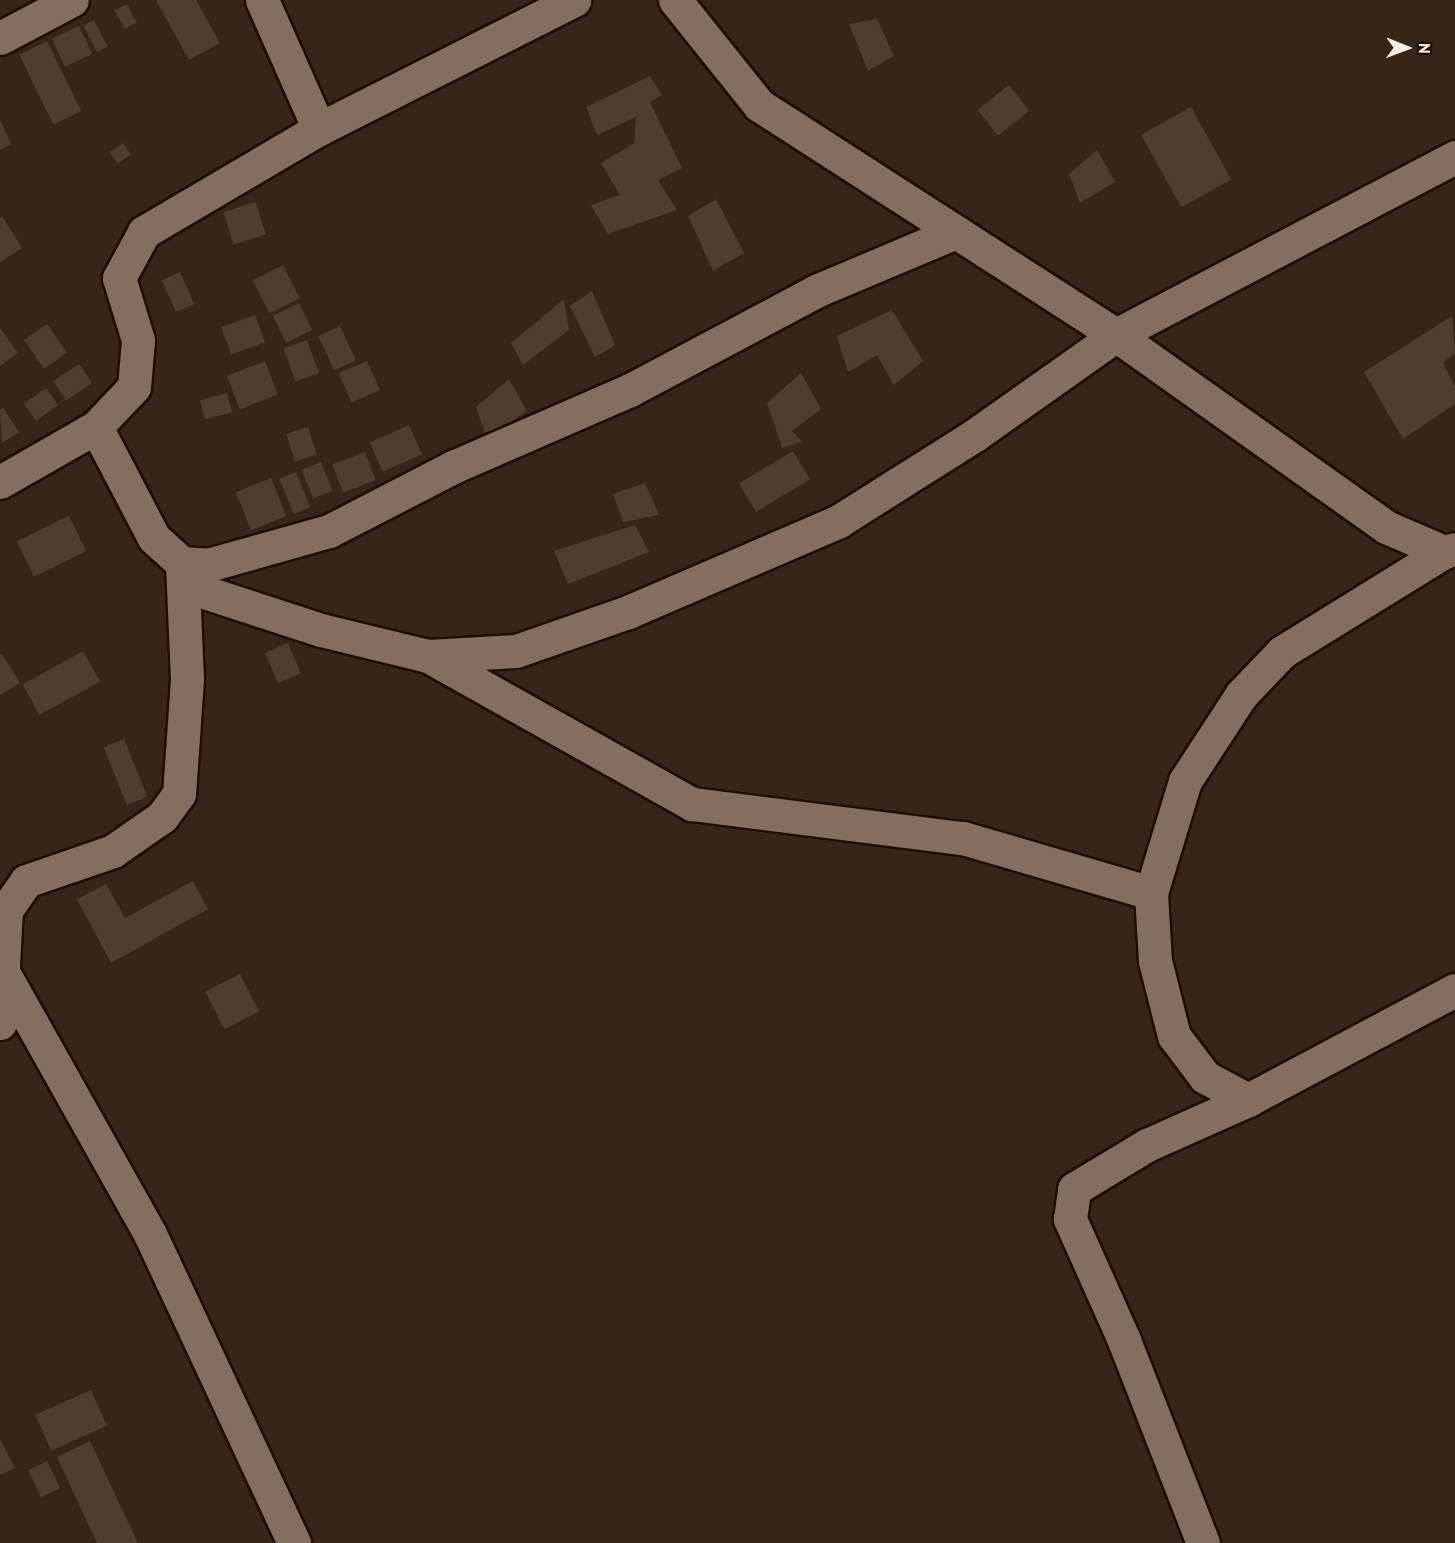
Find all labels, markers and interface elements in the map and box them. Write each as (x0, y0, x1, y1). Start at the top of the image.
north arrow (1377, 18, 1437, 78)
text: N (1415, 43, 1435, 54)

